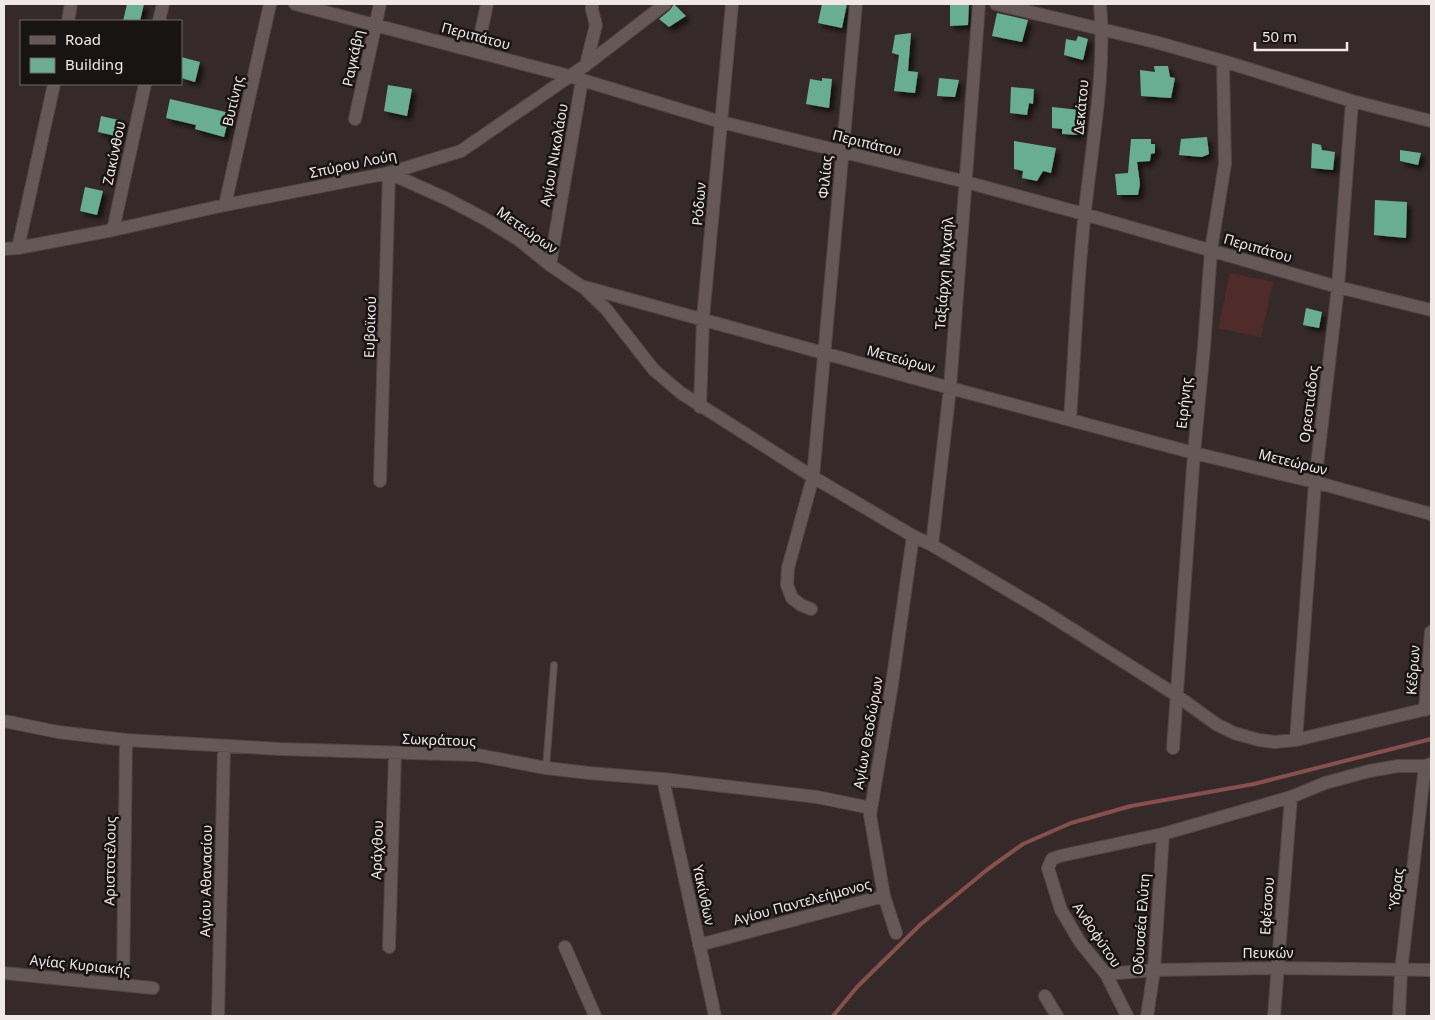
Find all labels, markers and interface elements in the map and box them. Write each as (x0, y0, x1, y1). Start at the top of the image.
street label: Περιπάτου (440, 17, 513, 54)
legend (20, 20, 182, 85)
scale bar (1255, 20, 1348, 52)
text: 50 m (1262, 26, 1297, 46)
street label: Ραγκάβη (337, 28, 368, 88)
text: Road (65, 29, 101, 49)
text: Building (65, 54, 123, 74)
street label: Βυτίνης (218, 74, 248, 128)
street label: Δεκάτου (1069, 79, 1092, 135)
street label: Αγίου Νικολάου (535, 102, 572, 208)
street label: Ζακύνθου (97, 119, 130, 187)
street label: Περιπάτου (831, 125, 904, 160)
street label: Σπύρου Λούη (308, 145, 398, 182)
street label: Φιλίας (813, 154, 836, 199)
street label: Ρόδων (687, 182, 710, 226)
street label: Μετεώρων (493, 202, 561, 257)
street label: Ταξιάρχη Μιχαήλ (930, 215, 957, 330)
street label: Περιπάτου (1222, 229, 1295, 266)
street label: Ευβοϊκού (359, 296, 380, 358)
street label: Μετεώρων (865, 340, 937, 377)
street label: Ορεστιάδος (1294, 364, 1323, 444)
street label: Ειρήνης (1171, 376, 1196, 430)
street label: Μετεώρων (1257, 444, 1329, 479)
street label: Κέδρων (1401, 644, 1424, 696)
street label: Αγίων Θεοδώρων (848, 675, 887, 791)
street label: Σωκράτους (402, 729, 476, 750)
street label: Αριστοτέλους (99, 816, 120, 906)
street label: Αράχθου (366, 820, 387, 880)
street label: Αγίου Αθανασίου (195, 825, 216, 937)
street label: Υακίνθων (689, 863, 720, 927)
street label: Ύδρας (1383, 867, 1408, 911)
street label: Οδυσσέα Ελύτη (1127, 873, 1154, 975)
street label: Αγίου Παντελεήμονος (731, 874, 873, 929)
street label: Εφέσσου (1255, 876, 1278, 935)
street label: Ανθοφύτου (1069, 898, 1126, 971)
street label: Πευκών (1243, 943, 1293, 962)
street label: Αγίας Κυριακής (29, 950, 131, 979)

